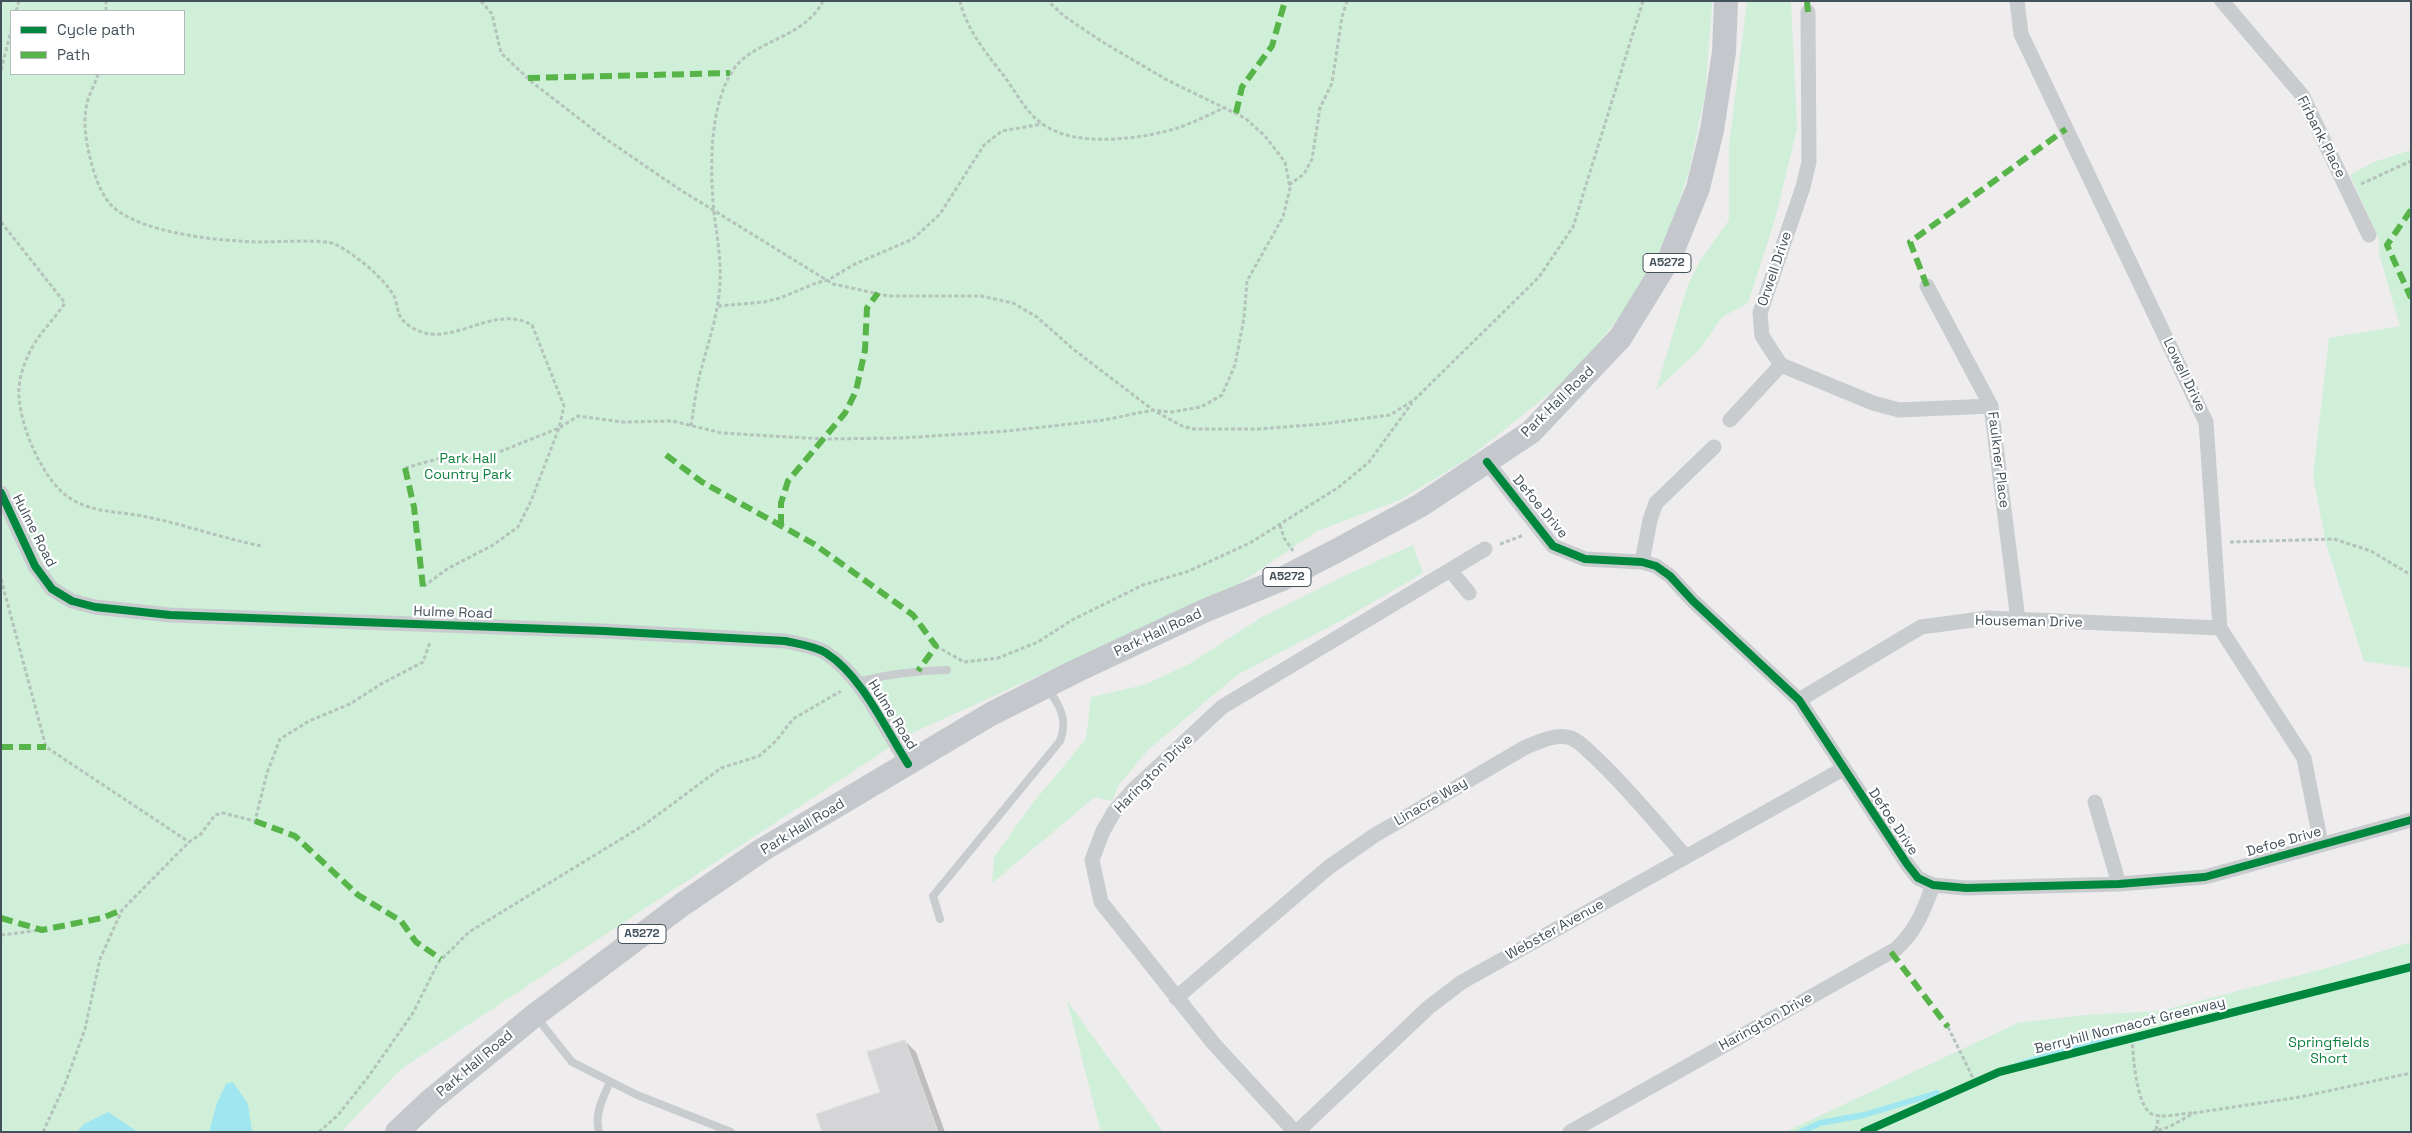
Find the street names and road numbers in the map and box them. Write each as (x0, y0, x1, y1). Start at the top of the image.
street label: Firbank Place (2293, 93, 2349, 181)
street label: Orwell Drive (1754, 229, 1796, 309)
road number: A5272 (1643, 254, 1691, 272)
street label: Lowell Drive (2159, 336, 2209, 414)
street label: Park Hall Road (1518, 363, 1598, 441)
street label: Faulkner Place (1984, 411, 2012, 509)
street label: Defoe Drive (1509, 472, 1571, 542)
street label: Hulme Road (8, 492, 60, 570)
road number: A5272 (1263, 568, 1311, 586)
street label: Hulme Road (413, 603, 493, 623)
street label: Park Hall Road (1112, 605, 1204, 661)
street label: Houseman Drive (1975, 613, 2083, 631)
street label: Hulme Road (864, 677, 920, 753)
street label: Harington Drive (1111, 731, 1197, 817)
street label: Linacre Way (1392, 774, 1470, 830)
street label: Defoe Drive (1864, 785, 1922, 859)
street label: Park Hall Road (758, 795, 848, 859)
street label: Defoe Drive (2245, 823, 2323, 861)
street label: Webster Avenue (1503, 896, 1607, 964)
road number: A5272 (618, 924, 666, 944)
street label: Harington Drive (1716, 989, 1816, 1055)
street label: Berryhill Normacot Greenway (2033, 994, 2227, 1058)
street label: Park Hall Road (433, 1027, 517, 1101)

